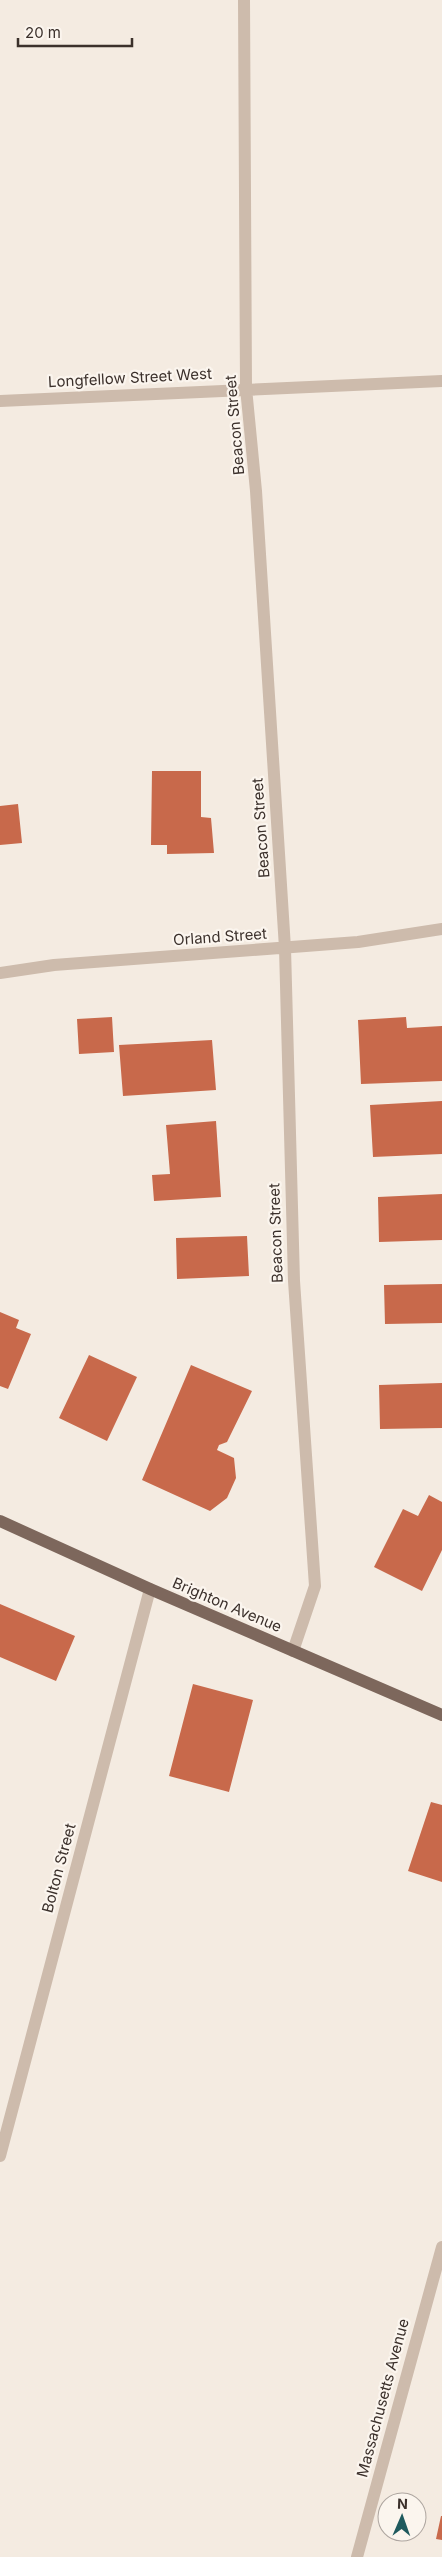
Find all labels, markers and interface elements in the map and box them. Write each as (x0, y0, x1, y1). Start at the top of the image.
scale bar (18, 15, 131, 47)
text: 20 m (25, 23, 61, 42)
street label: Longfellow Street West (48, 364, 212, 391)
street label: Beacon Street (221, 374, 248, 476)
street label: Beacon Street (248, 777, 273, 879)
street label: Orland Street (172, 924, 268, 949)
street label: Beacon Street (264, 1183, 287, 1283)
street label: Brighton Avenue (170, 1573, 285, 1636)
street label: Bolton Street (37, 1821, 80, 1915)
street label: Massachusetts Avenue (352, 2317, 413, 2479)
north arrow (377, 2492, 427, 2542)
text: N (397, 2495, 408, 2512)

